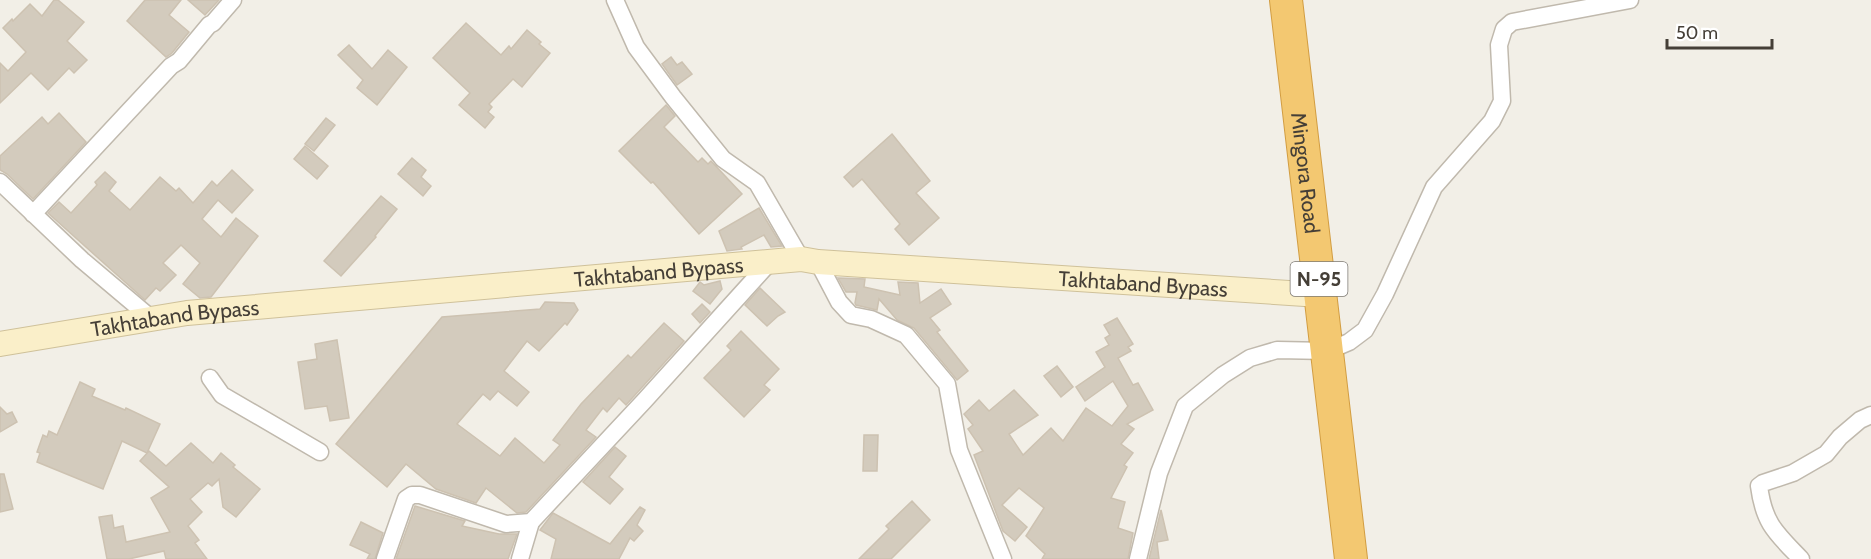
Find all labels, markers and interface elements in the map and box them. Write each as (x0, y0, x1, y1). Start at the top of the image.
scale bar (1667, 12, 1772, 50)
text: 50 m (1676, 22, 1718, 44)
street label: Mingora Road (1287, 111, 1326, 235)
street label: Takhtaband Bypass (573, 252, 745, 291)
road number: N-95 (1290, 262, 1348, 296)
street label: Takhtaband Bypass (1058, 265, 1229, 301)
street label: Takhtaband Bypass (89, 294, 260, 341)

